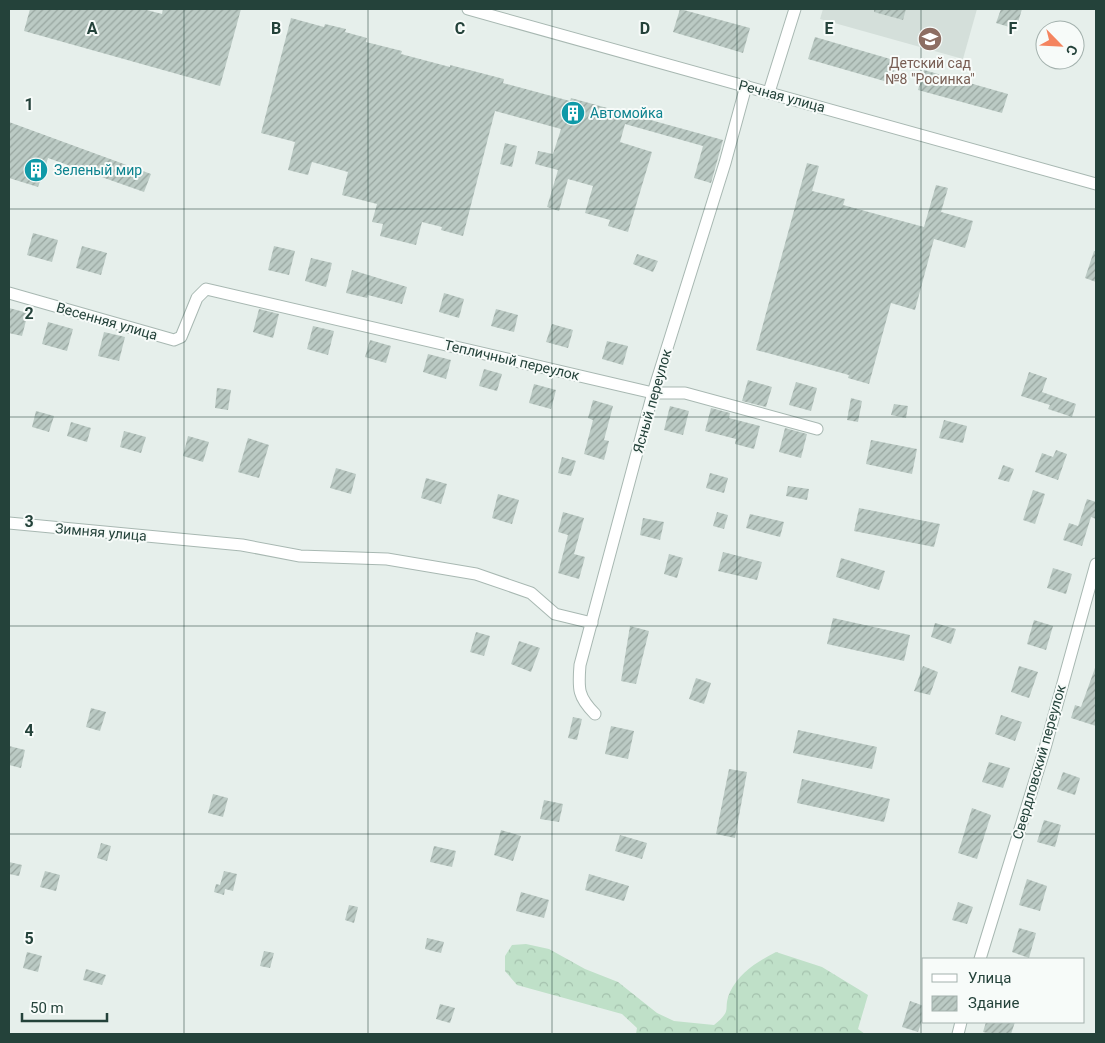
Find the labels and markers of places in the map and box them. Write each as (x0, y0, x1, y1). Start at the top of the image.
school or university icon: Детский сад №8 "Росинка" (917, 26, 943, 52)
place label: Детский сад №8 "Росинка" (885, 55, 975, 87)
building icon: Автомойка (560, 100, 586, 126)
place label: Автомойка (590, 105, 663, 121)
building icon: Зеленый мир (23, 157, 49, 183)
place label: Зеленый мир (54, 162, 142, 178)

